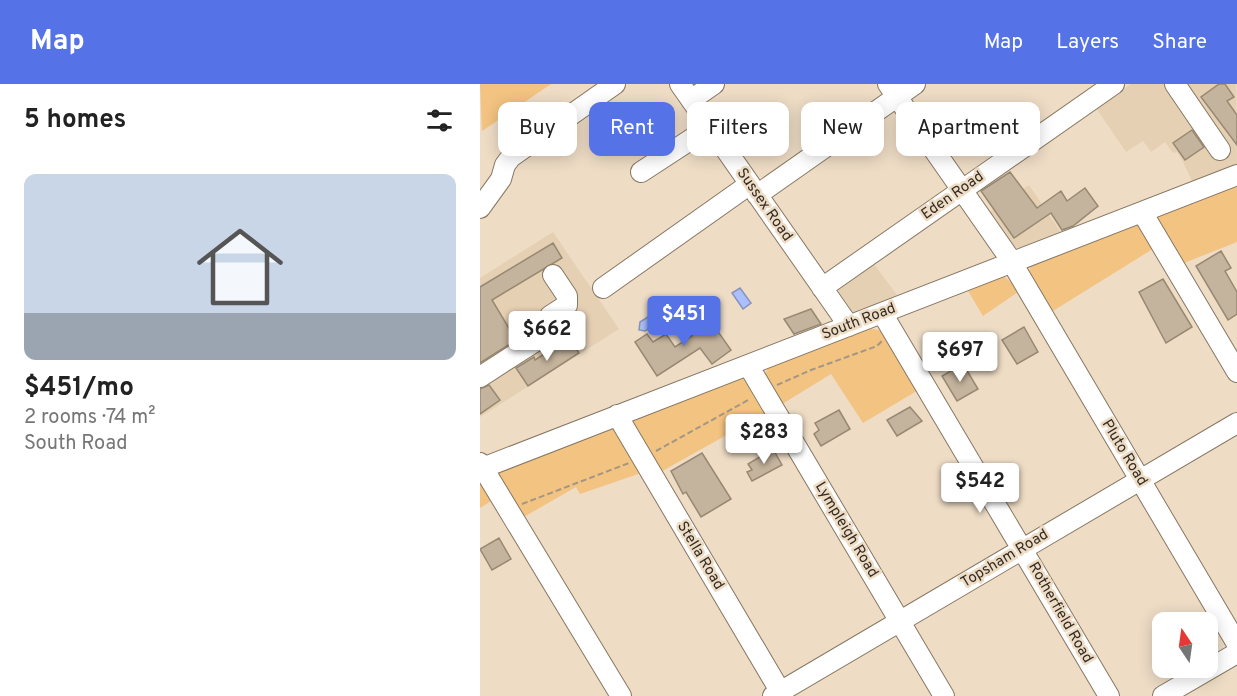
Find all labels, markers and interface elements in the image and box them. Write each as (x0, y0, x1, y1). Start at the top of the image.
text: Map (30, 24, 85, 60)
text: Map (984, 29, 1023, 56)
text: Layers (1056, 29, 1119, 56)
text: Share (1152, 29, 1207, 56)
chip: Buy (498, 102, 577, 156)
chip: Rent (589, 102, 675, 156)
chip: Filters (687, 102, 789, 156)
chip: New (801, 102, 884, 156)
chip: Apartment (896, 102, 1040, 156)
text: 5 homes (24, 104, 126, 137)
icon: filters (423, 104, 456, 137)
street label: Sussex Road (732, 165, 796, 245)
street label: Eden Road (918, 168, 988, 224)
icon: home (186, 213, 294, 321)
pin: $451 (648, 296, 720, 347)
street label: South Road (819, 299, 899, 345)
text: $451 (661, 302, 707, 328)
pin: $662 (511, 311, 583, 362)
text: $662 (523, 317, 571, 343)
pin: $697 (924, 332, 996, 383)
text: $697 (936, 338, 984, 364)
text: $451/mo (24, 372, 134, 405)
text: 2 rooms · 74 m² (24, 405, 155, 431)
pin: $283 (728, 414, 800, 465)
street label: Pluto Road (1097, 416, 1151, 490)
text: $283 (740, 420, 788, 446)
text: South Road (24, 431, 127, 457)
pin: $542 (944, 463, 1016, 514)
text: $542 (955, 469, 1005, 495)
street label: Lympleigh Road (810, 479, 882, 581)
street label: Stella Road (672, 518, 728, 594)
street label: Topsham Road (958, 525, 1052, 593)
street label: Rotherfield Road (1023, 559, 1097, 667)
north arrow (1152, 612, 1218, 678)
map controls (1152, 612, 1218, 678)

